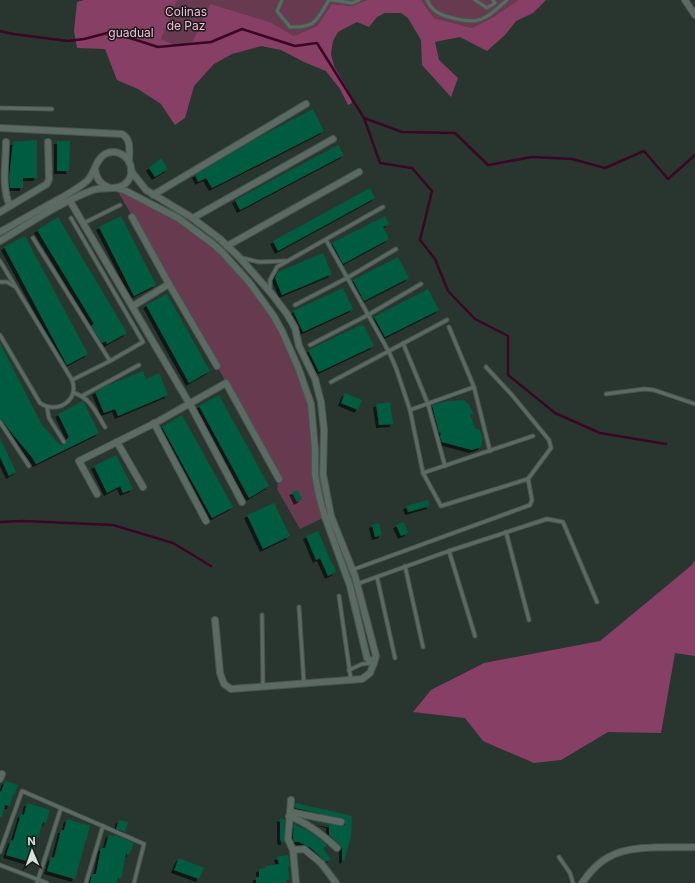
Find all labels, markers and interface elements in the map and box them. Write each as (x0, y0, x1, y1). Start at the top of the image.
park label: Colinas de Paz (165, 4, 207, 33)
park label: guadual (108, 25, 154, 40)
north arrow (12, 831, 52, 871)
text: N (27, 834, 36, 848)

